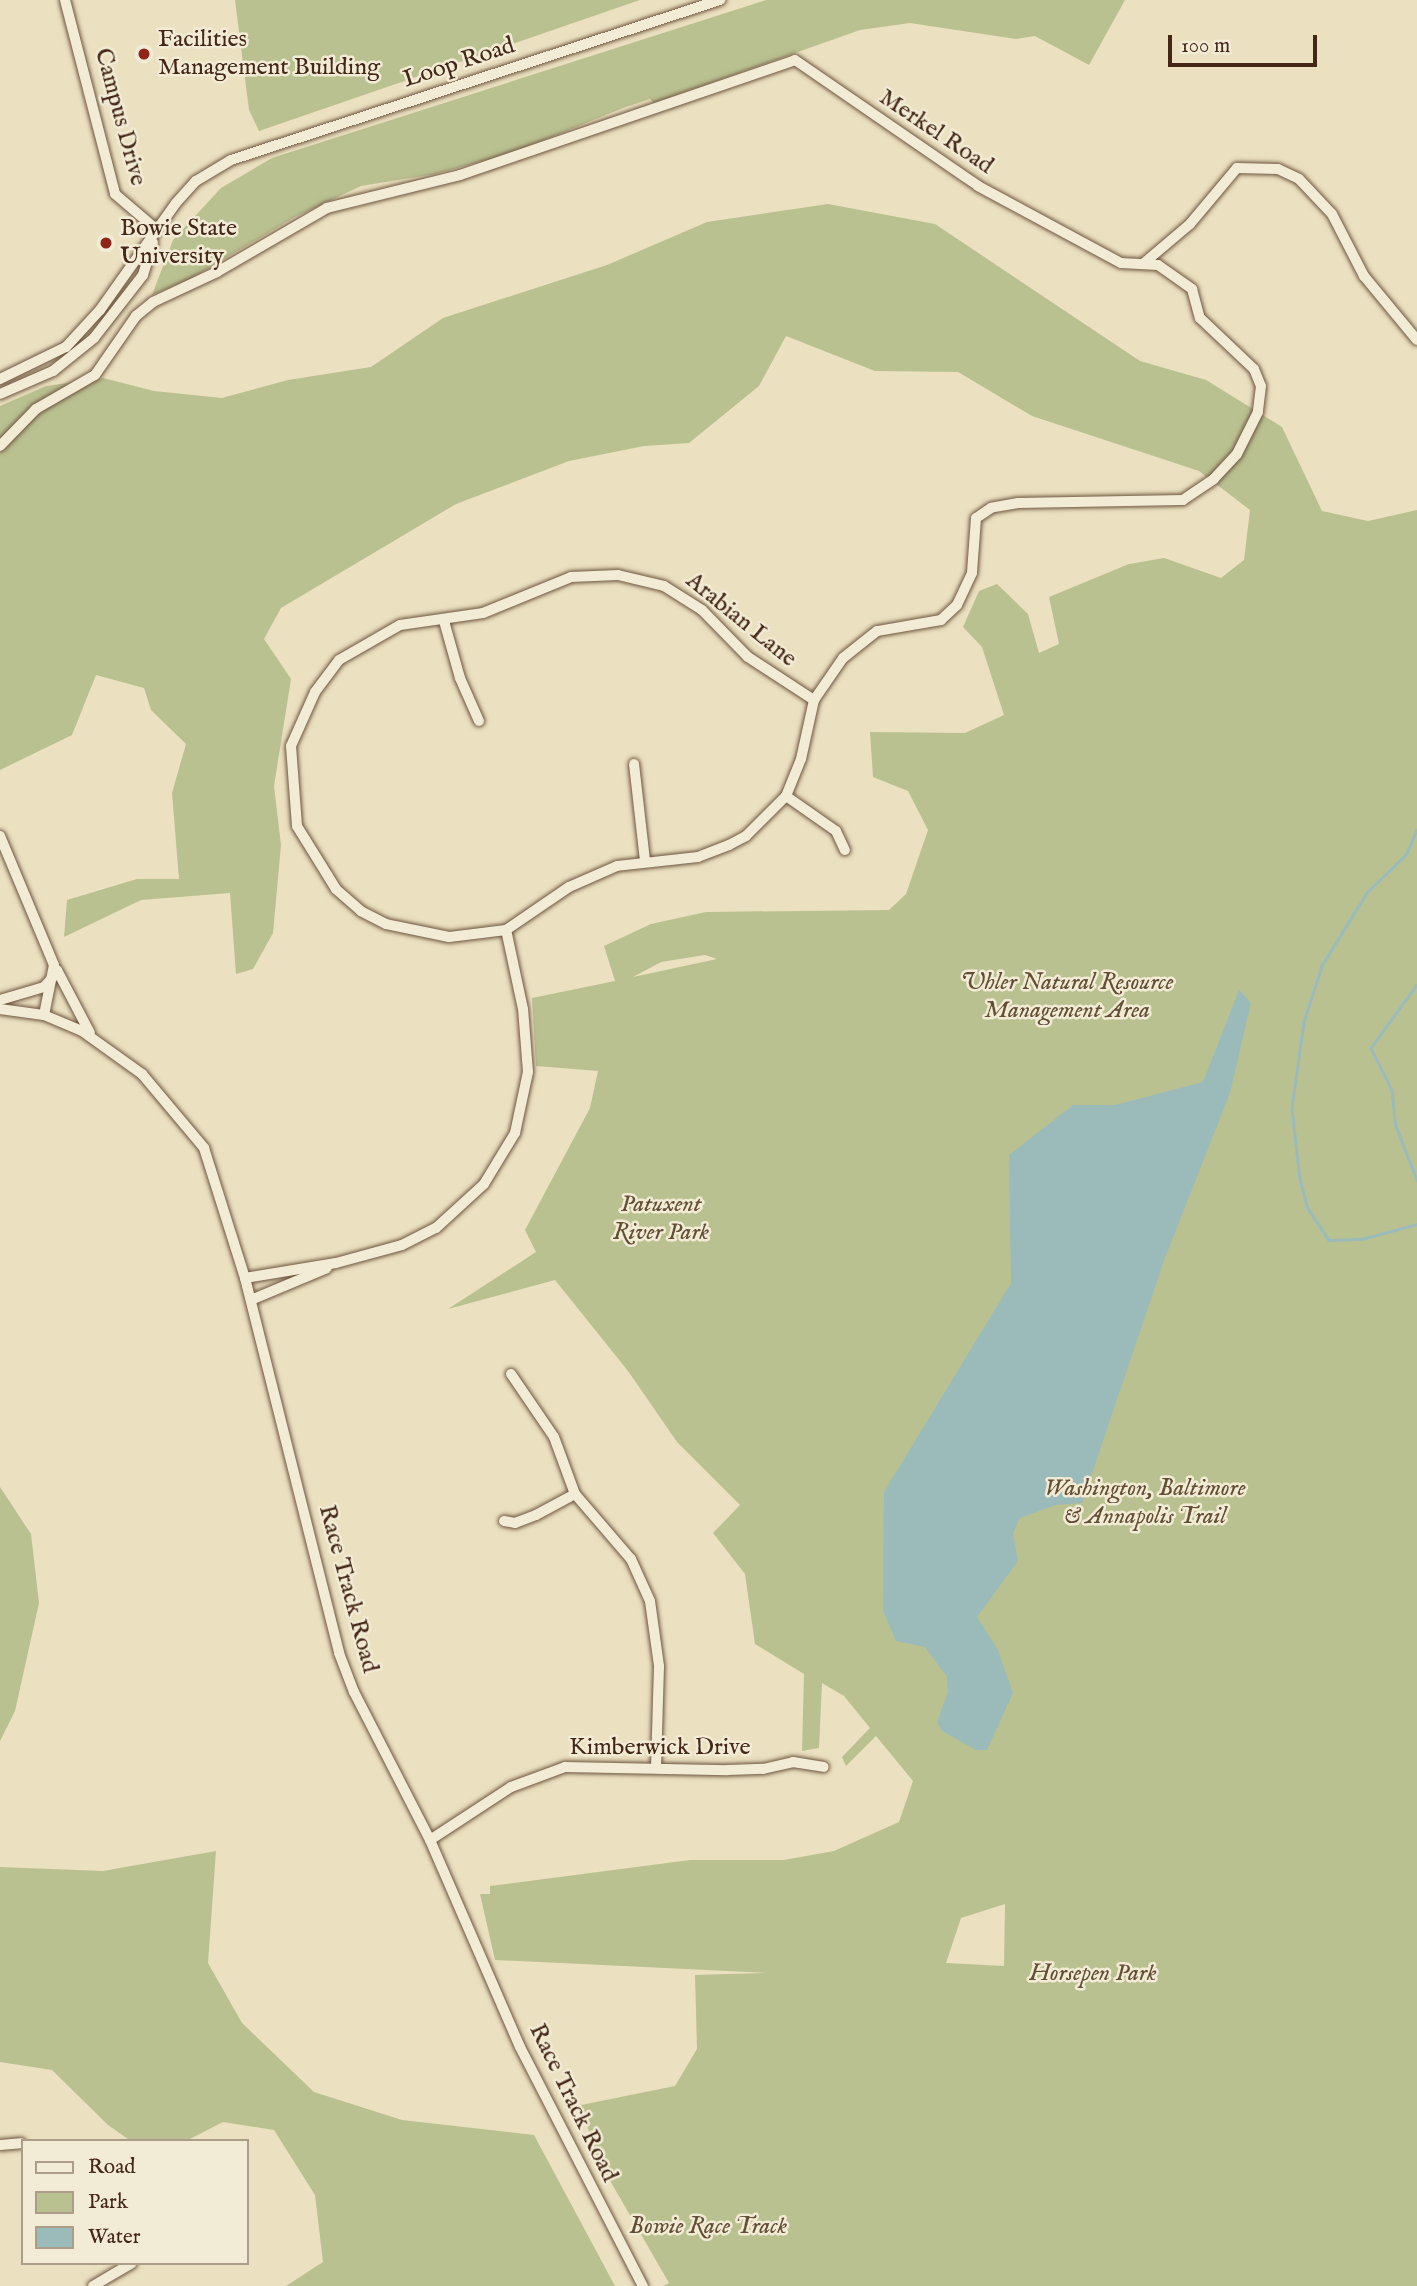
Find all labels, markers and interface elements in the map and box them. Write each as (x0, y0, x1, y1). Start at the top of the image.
scale bar (1172, 21, 1321, 65)
place label: Facilities Management Building (158, 26, 380, 82)
street label: Loop Road (400, 31, 518, 95)
text: 100 m (1181, 33, 1230, 60)
street label: Campus Drive (88, 45, 152, 189)
marker: Facilities Management Building (136, 46, 152, 62)
street label: Merkel Road (873, 83, 999, 181)
place label: Bowie State University (120, 215, 237, 271)
marker: Bowie State University (98, 235, 114, 251)
street label: Arabian Lane (680, 567, 802, 673)
park label: Uhler Natural Resource Management Area (960, 969, 1174, 1025)
park label: Patuxent River Park (613, 1191, 709, 1247)
park label: Washington, Baltimore & Annapolis Trail (1044, 1475, 1246, 1531)
street label: Race Track Road (312, 1502, 384, 1676)
street label: Kimberwick Drive (569, 1734, 751, 1762)
park label: Horsepen Park (1029, 1960, 1157, 1988)
street label: Race Track Road (522, 2019, 624, 2187)
legend (21, 2139, 248, 2265)
text: Road (88, 2154, 135, 2181)
text: Park (88, 2189, 128, 2216)
park label: Bowie Race Track (629, 2213, 787, 2241)
text: Water (88, 2224, 140, 2251)

